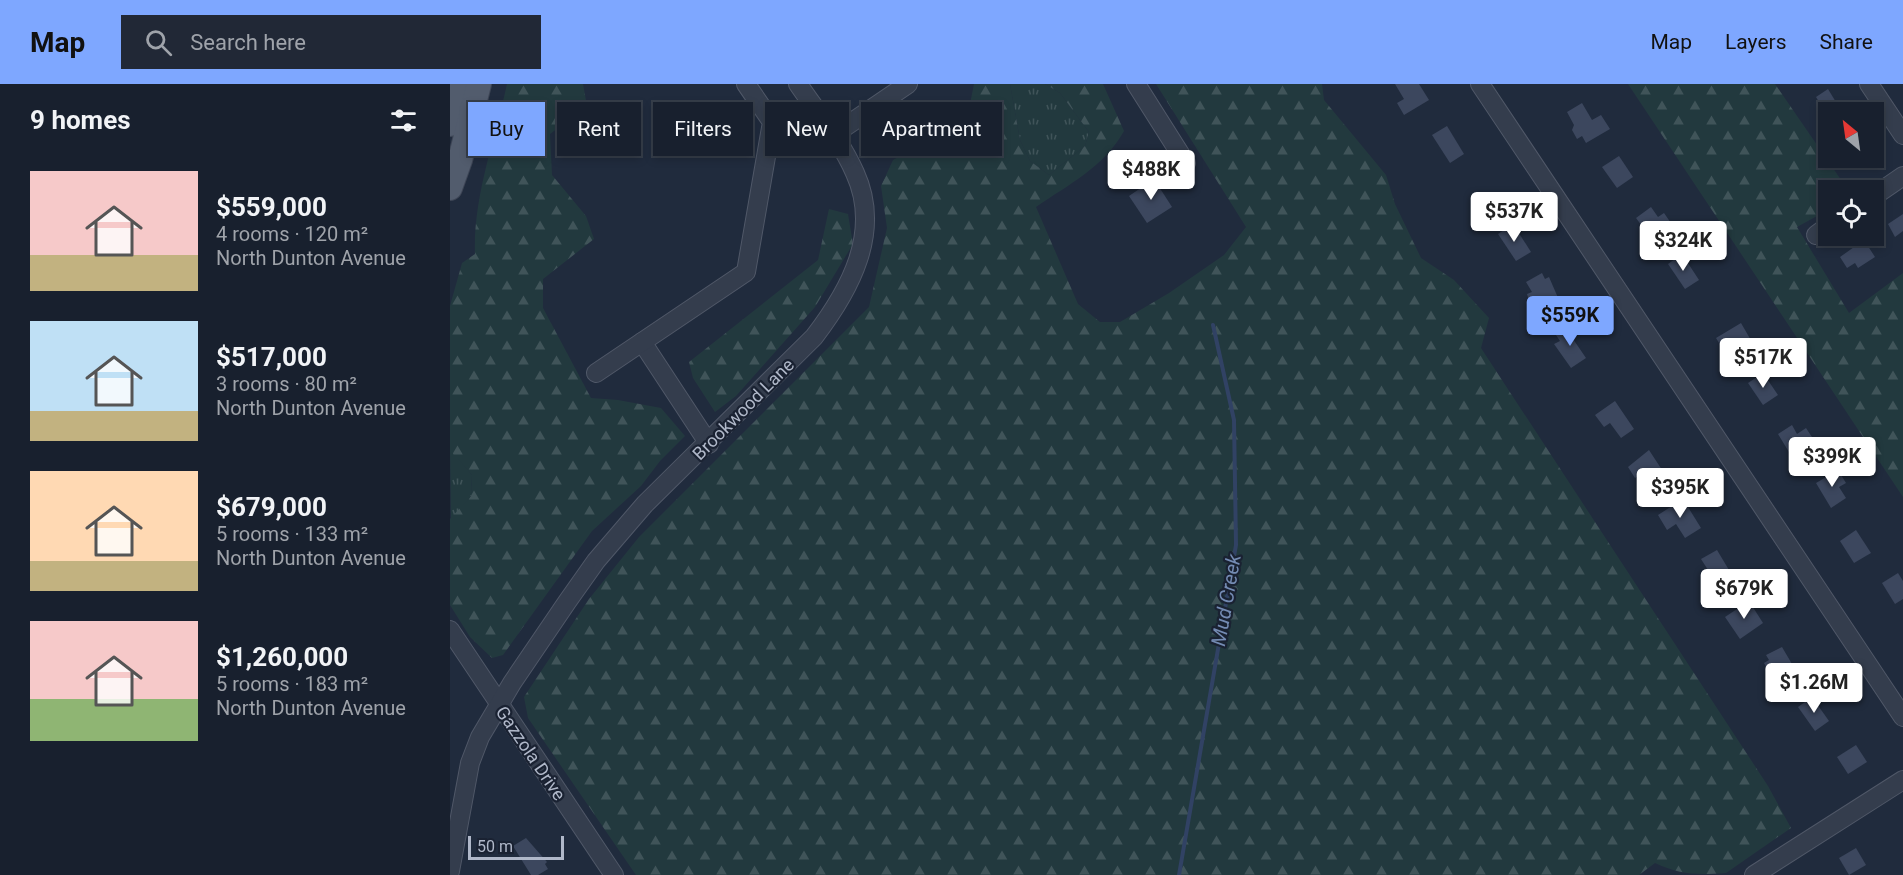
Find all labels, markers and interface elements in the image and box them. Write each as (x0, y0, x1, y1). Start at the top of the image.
search box (121, 15, 541, 69)
text: Map (30, 26, 85, 59)
icon: search (142, 26, 175, 59)
text: Search here (190, 30, 306, 55)
text: Map (1650, 30, 1692, 54)
text: Layers (1725, 30, 1786, 54)
text: Share (1819, 30, 1873, 54)
chip: Buy (468, 102, 545, 156)
chip: Rent (557, 102, 641, 156)
chip: Filters (653, 102, 753, 156)
chip: New (765, 102, 849, 156)
chip: Apartment (861, 102, 1002, 156)
north arrow (1818, 102, 1884, 168)
map controls (1818, 102, 1884, 246)
icon: filters (387, 104, 420, 137)
text: 9 homes (30, 105, 131, 135)
pin: $488K (1109, 150, 1193, 201)
text: $488K (1122, 157, 1180, 181)
button: locate (1818, 180, 1884, 246)
text: $559,000 (216, 192, 327, 222)
pin: $537K (1472, 192, 1556, 243)
icon: home (78, 195, 150, 267)
text: $537K (1485, 199, 1543, 223)
pin: $324K (1641, 221, 1725, 272)
text: 4 rooms · 120 m² (216, 222, 368, 246)
text: $324K (1654, 228, 1712, 252)
text: North Dunton Avenue (216, 246, 406, 270)
pin: $559K (1528, 296, 1612, 347)
text: $559K (1541, 303, 1599, 327)
pin: $517K (1721, 338, 1805, 389)
text: $517,000 (216, 342, 327, 372)
icon: home (78, 345, 150, 417)
text: $517K (1734, 345, 1792, 369)
street label: Brookwood Lane (688, 354, 798, 464)
text: 3 rooms · 80 m² (216, 372, 357, 396)
text: North Dunton Avenue (216, 396, 406, 420)
pin: $399K (1790, 437, 1874, 488)
text: $399K (1803, 444, 1861, 468)
pin: $395K (1638, 468, 1722, 519)
text: $395K (1651, 475, 1709, 499)
text: $679,000 (216, 492, 327, 522)
icon: home (78, 495, 150, 567)
text: 5 rooms · 133 m² (216, 522, 368, 546)
text: North Dunton Avenue (216, 546, 406, 570)
water label: Mud Creek (1206, 551, 1246, 648)
pin: $679K (1702, 569, 1786, 620)
text: $679K (1715, 576, 1773, 600)
text: $1,260,000 (216, 642, 348, 672)
icon: home (78, 645, 150, 717)
pin: $1.26M (1765, 663, 1863, 714)
text: $1.26M (1779, 670, 1849, 694)
text: 5 rooms · 183 m² (216, 672, 368, 696)
text: North Dunton Avenue (216, 696, 406, 720)
street label: Gazzola Drive (492, 702, 570, 804)
scale bar (468, 833, 564, 860)
text: 50 m (477, 837, 513, 856)

